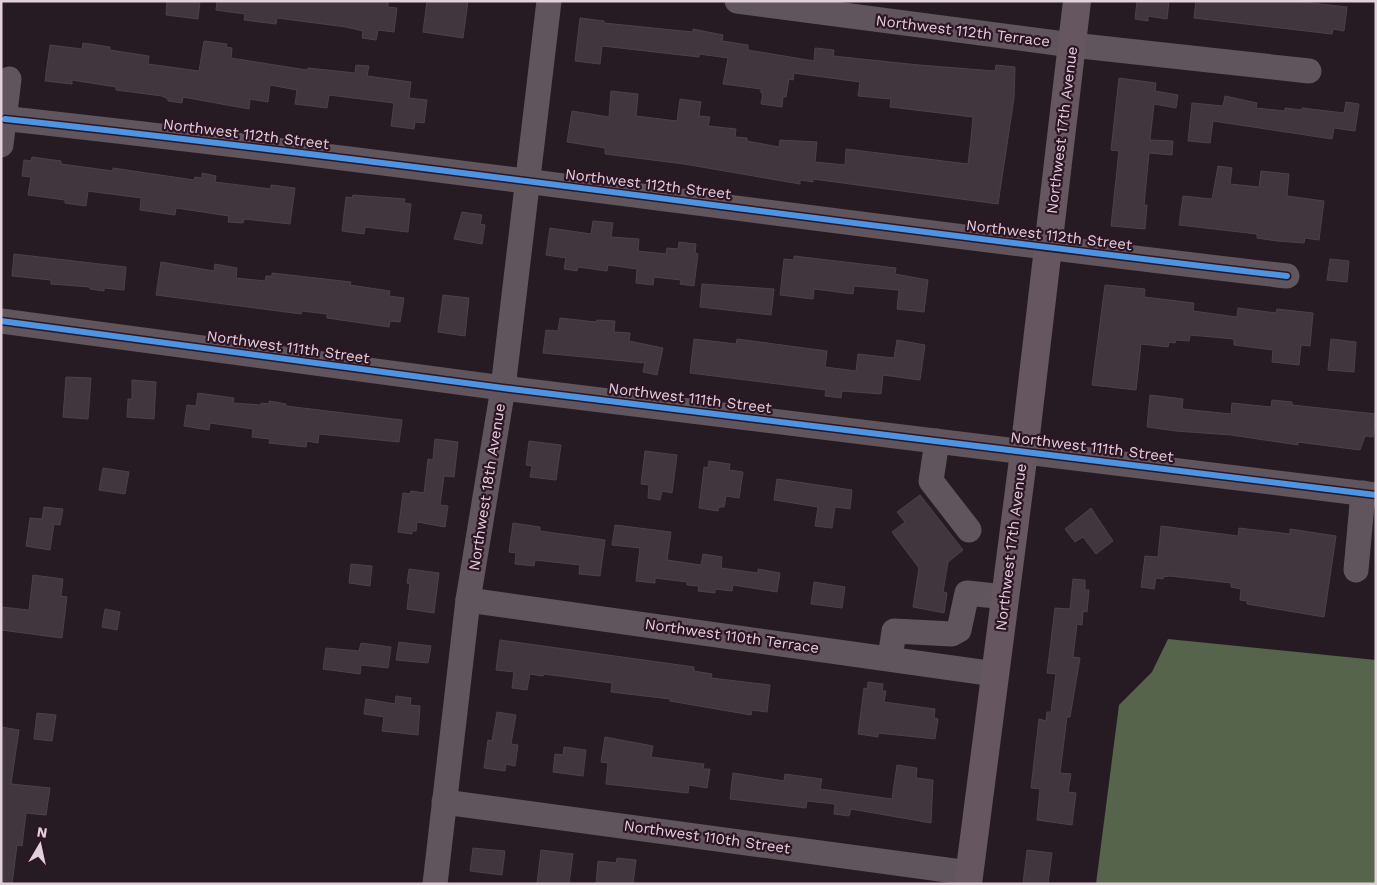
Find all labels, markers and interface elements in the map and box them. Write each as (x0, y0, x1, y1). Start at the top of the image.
street label: Northwest 112th Terrace (875, 11, 1051, 51)
street label: Northwest 17th Avenue (1043, 45, 1081, 215)
street label: Northwest 112th Street (162, 115, 331, 153)
street label: Northwest 112th Street (564, 165, 733, 203)
street label: Northwest 112th Street (965, 216, 1134, 254)
street label: Northwest 111th Street (205, 327, 371, 367)
street label: Northwest 111th Street (607, 379, 773, 417)
street label: Northwest 18th Avenue (465, 402, 509, 572)
street label: Northwest 111th Street (1009, 428, 1175, 466)
street label: Northwest 17th Avenue (992, 462, 1030, 632)
street label: Northwest 110th Terrace (644, 615, 820, 657)
street label: Northwest 110th Street (623, 816, 792, 858)
north arrow (15, 820, 65, 870)
text: N (36, 823, 48, 841)

